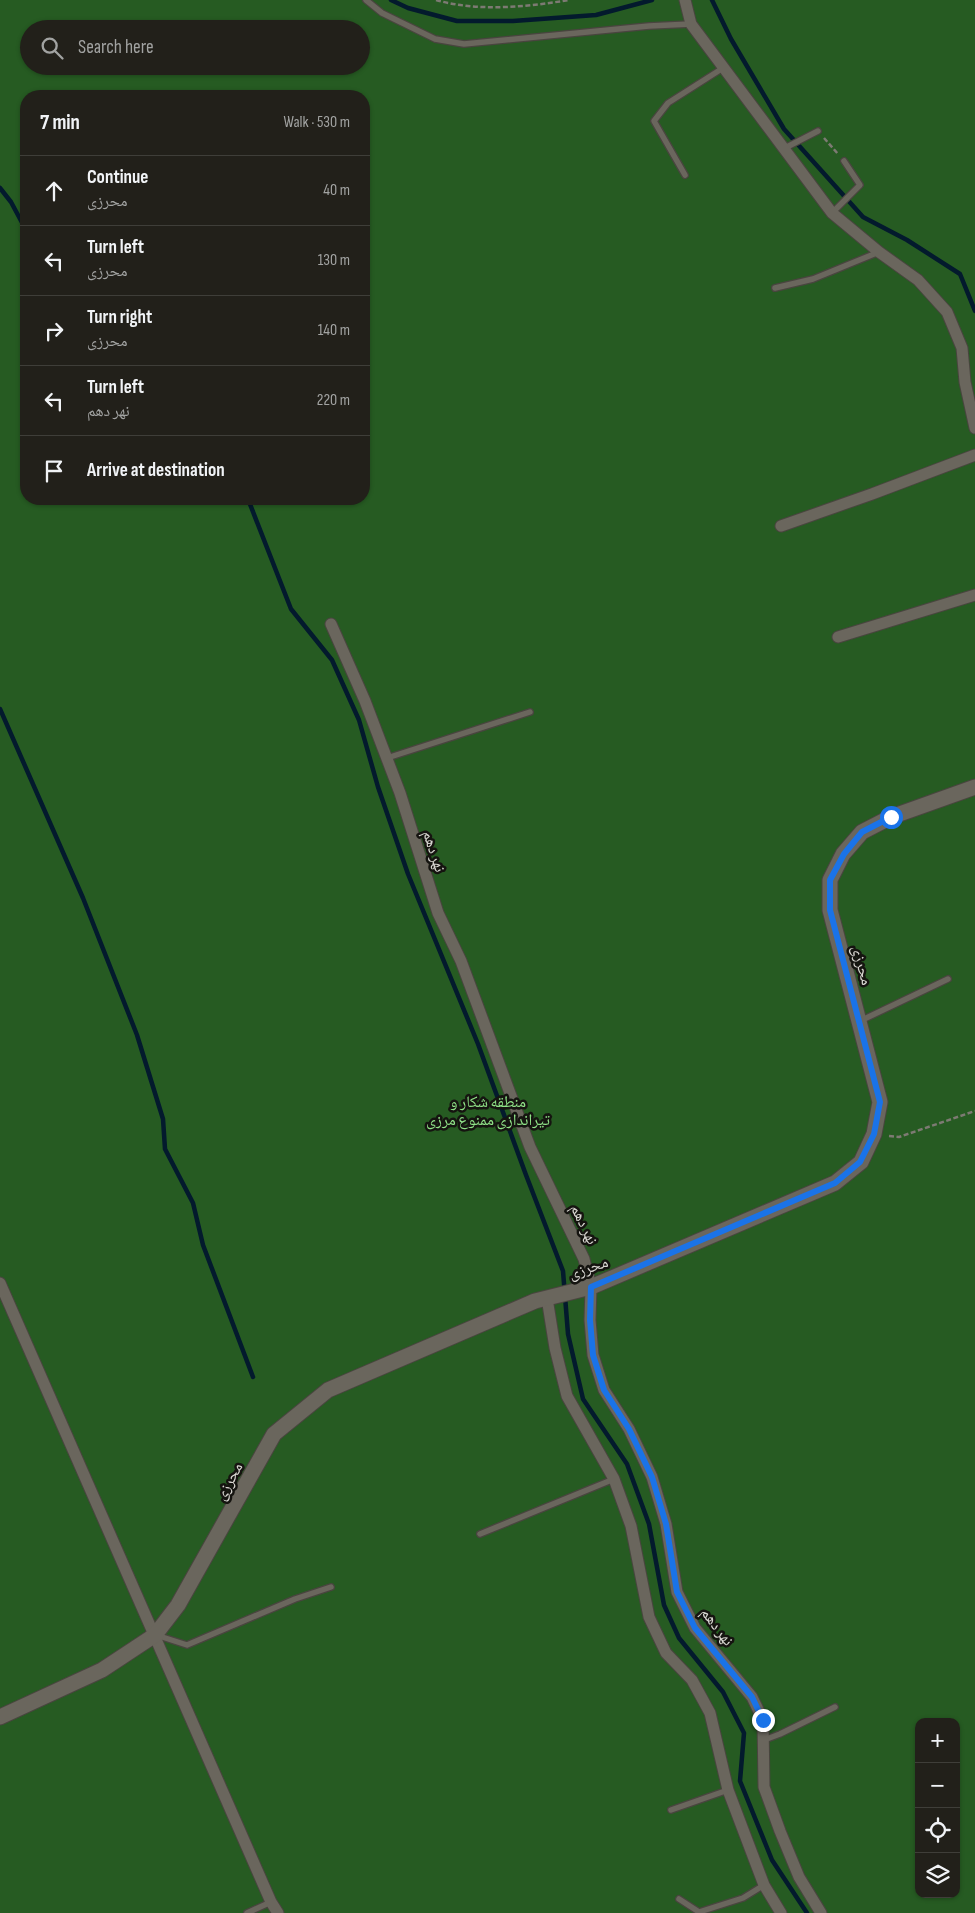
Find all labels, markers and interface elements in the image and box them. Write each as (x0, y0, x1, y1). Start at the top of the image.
search box (20, 20, 370, 75)
icon: search (38, 34, 66, 62)
text: Search here (78, 36, 154, 59)
text: 7 min (40, 110, 80, 135)
text: Walk · 530 m (283, 113, 350, 132)
text: Continue (87, 166, 148, 189)
icon: ahead (40, 177, 68, 205)
text: 40 m (323, 181, 350, 200)
text: محرزی (87, 192, 127, 211)
text: Turn left (87, 236, 144, 259)
icon: left (40, 247, 68, 275)
text: 130 m (318, 251, 350, 270)
text: محرزی (87, 262, 127, 281)
text: Turn right (87, 306, 152, 329)
icon: right (40, 317, 68, 345)
text: 140 m (318, 321, 350, 340)
text: محرزی (87, 332, 127, 351)
text: Turn left (87, 376, 144, 399)
icon: left (40, 387, 68, 415)
text: 220 m (317, 391, 350, 410)
text: نهر دهم (87, 402, 130, 421)
icon: arrive (40, 457, 68, 485)
text: Arrive at destination (87, 459, 225, 482)
route start (880, 806, 903, 829)
street label: نهر دهم (418, 828, 449, 875)
street label: محرزی (847, 943, 876, 987)
park label: منطقه شکار و تیراندازی ممنوع مرزی (426, 1093, 550, 1130)
street label: نهر دهم (566, 1201, 602, 1248)
street label: محرزی (566, 1253, 611, 1284)
street label: محرزی (211, 1459, 247, 1504)
street label: نهر دهم (696, 1604, 737, 1650)
route end (752, 1709, 775, 1732)
map controls (915, 1718, 960, 1898)
button: + (915, 1718, 960, 1763)
button: − (915, 1763, 960, 1808)
button: locate (915, 1808, 960, 1853)
button: layers (915, 1853, 960, 1898)

